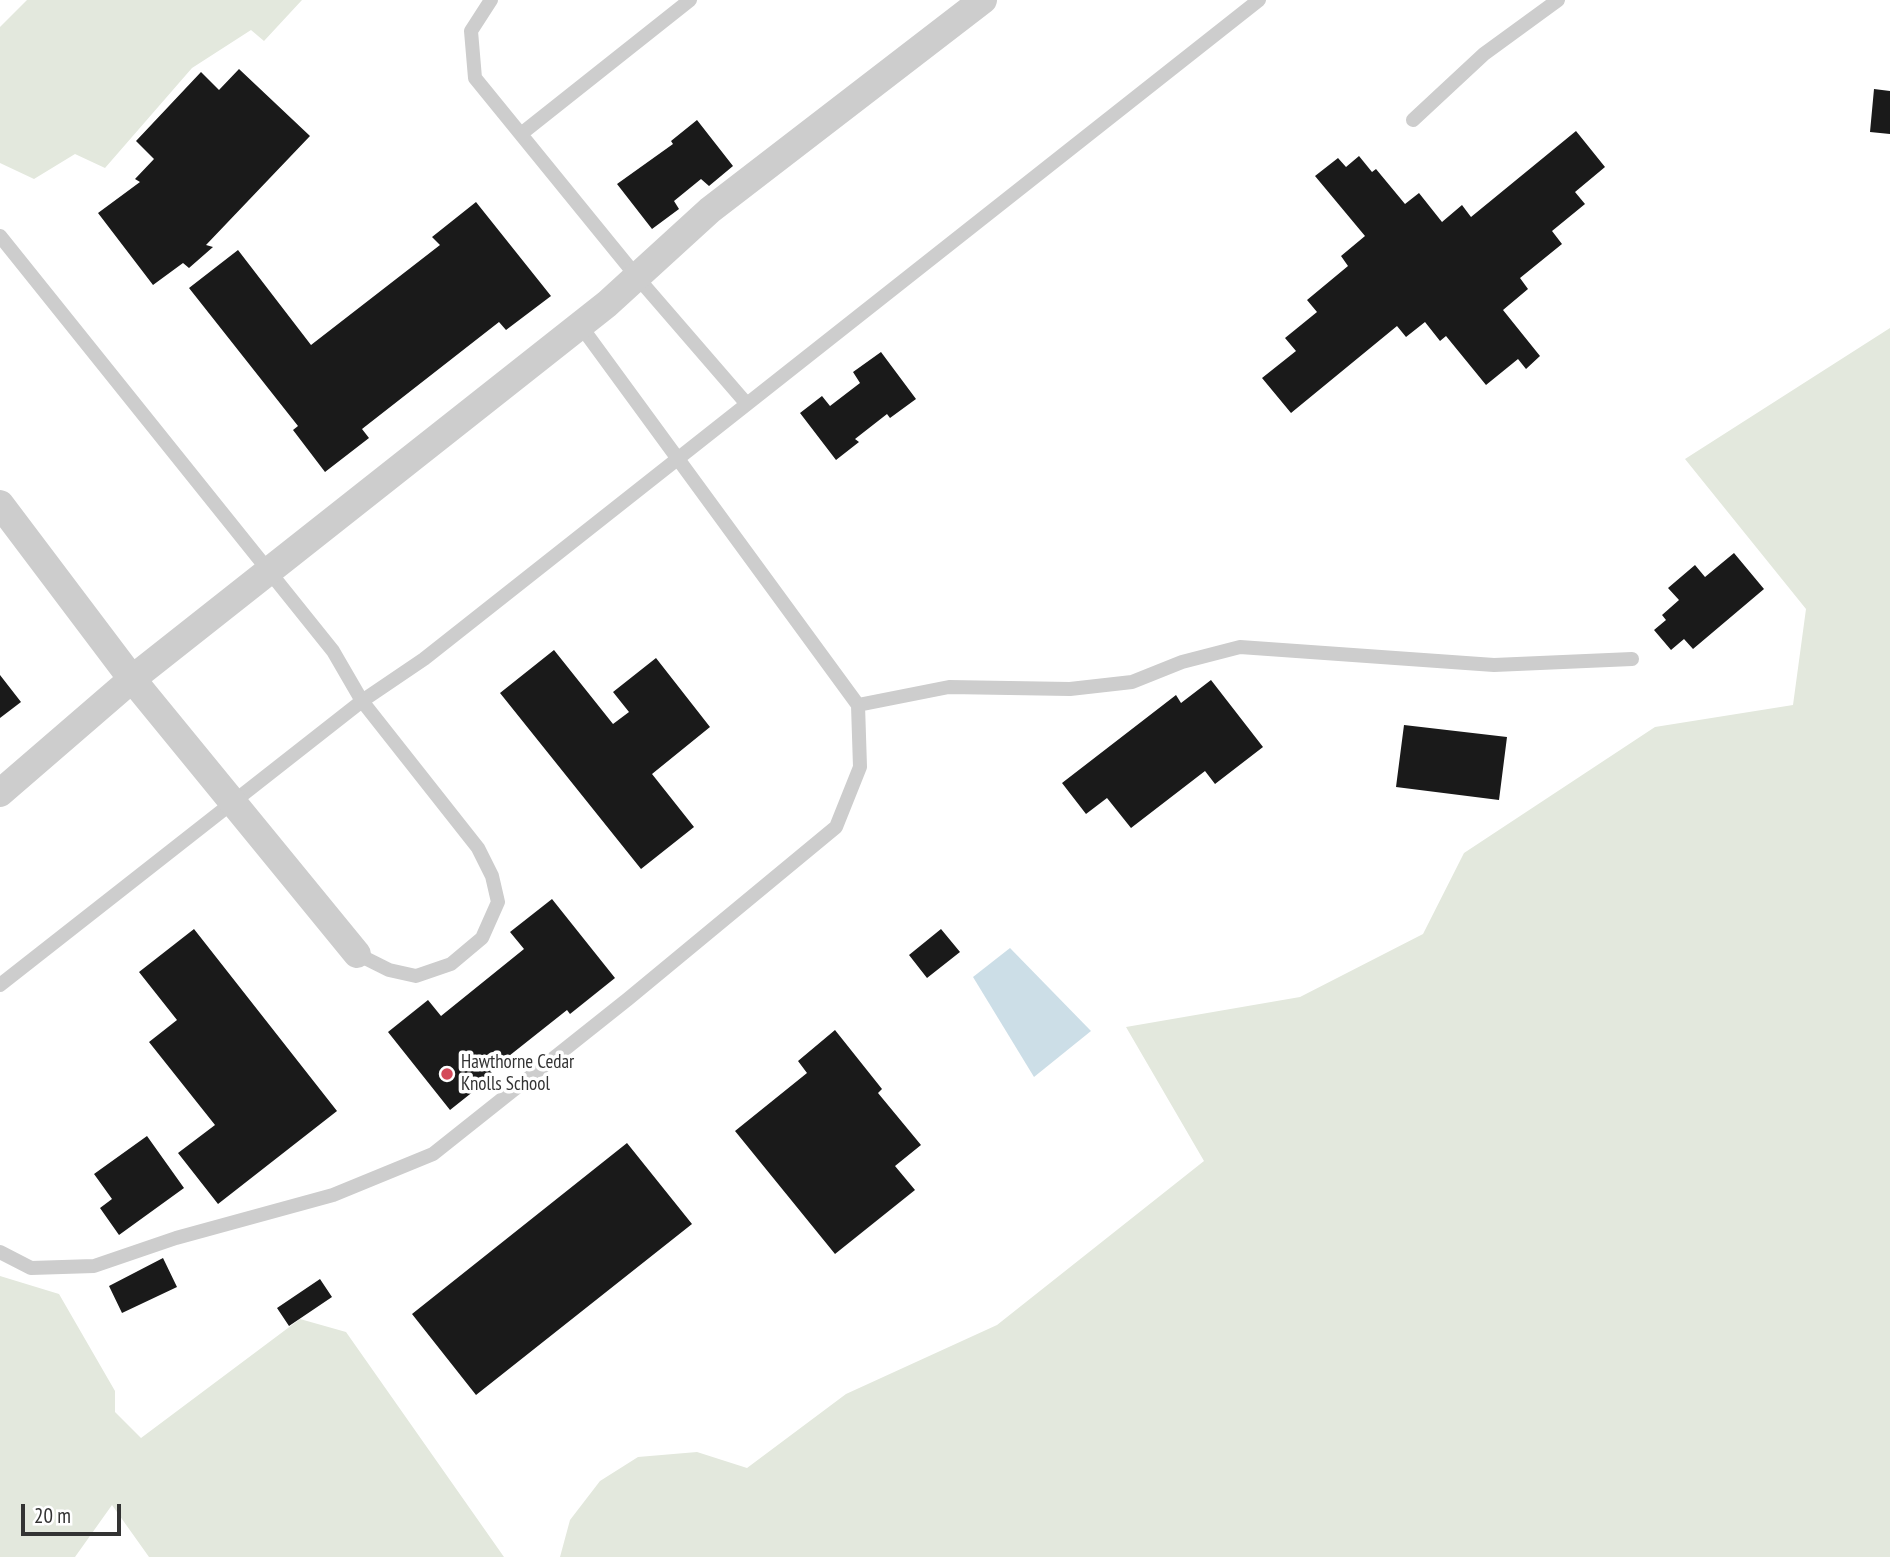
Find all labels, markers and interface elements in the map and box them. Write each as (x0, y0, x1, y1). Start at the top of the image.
place label: Hawthorne Cedar Knolls School (461, 1052, 574, 1096)
marker: Hawthorne Cedar Knolls School (439, 1066, 455, 1082)
scale bar (24, 1490, 124, 1534)
text: 20 m (34, 1502, 71, 1529)

